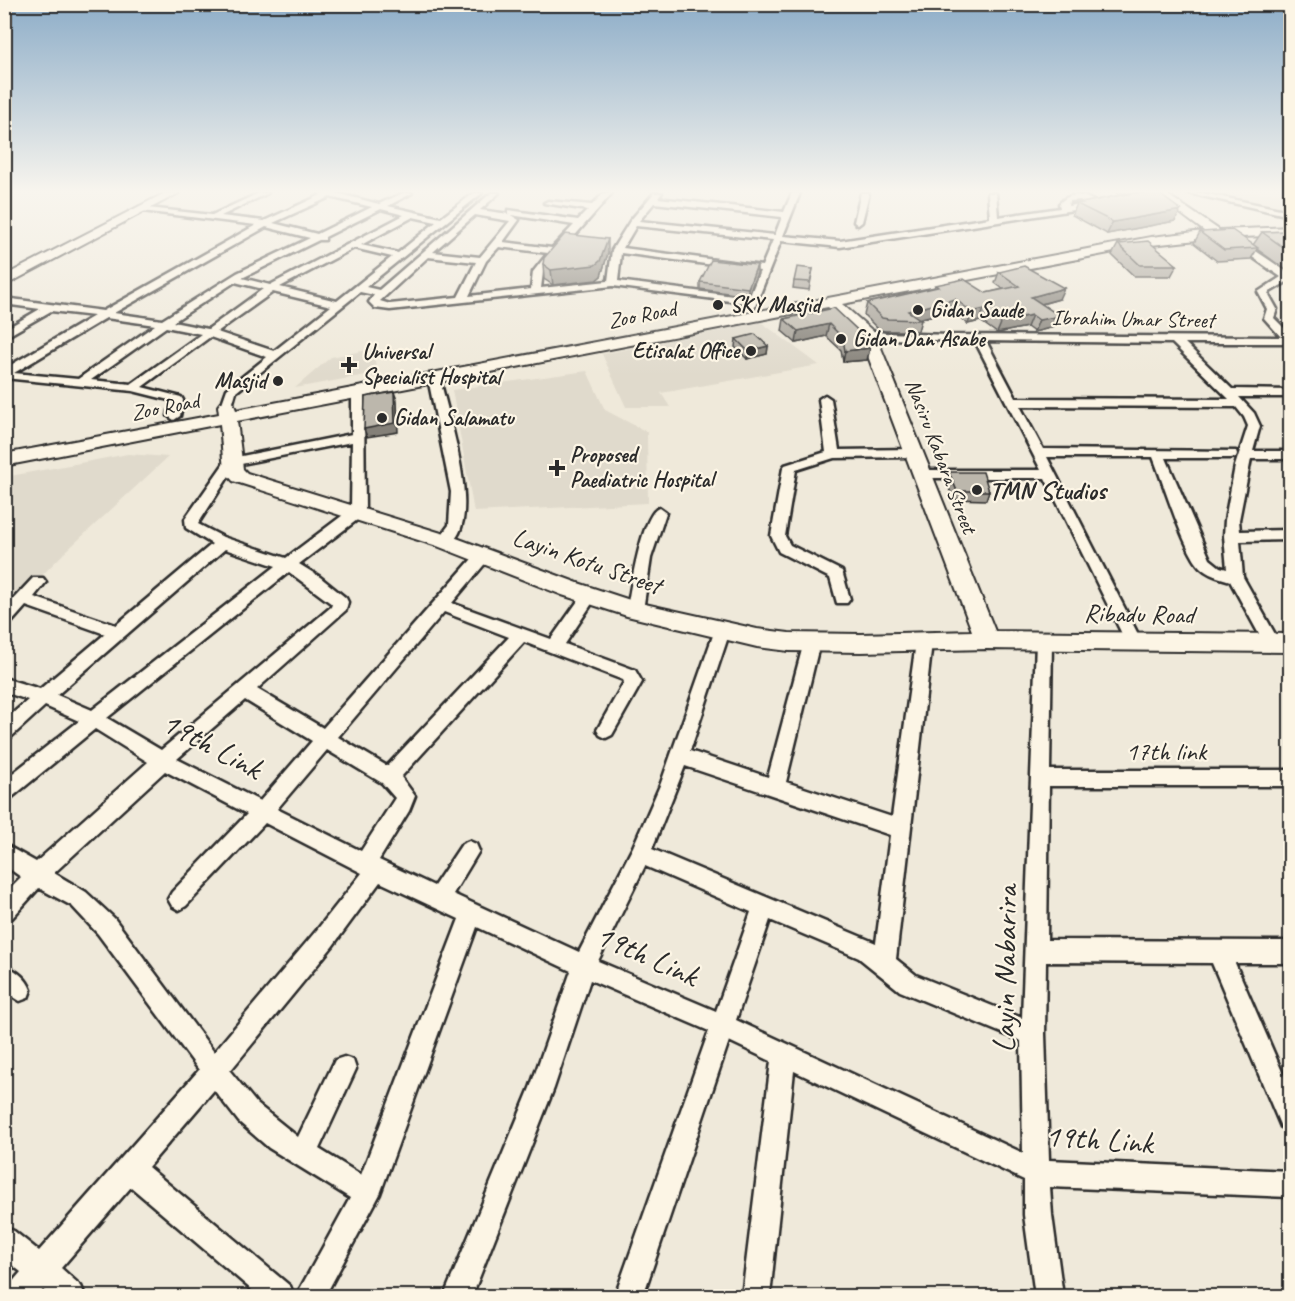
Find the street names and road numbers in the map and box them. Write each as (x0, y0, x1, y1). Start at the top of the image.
street label: Zoo Road (606, 294, 682, 335)
street label: Ibrahim Umar Street (1052, 304, 1217, 334)
street label: Nasiru Kabara Street (899, 375, 984, 540)
street label: Zoo Road (129, 386, 205, 427)
street label: Layin Kotu Street (508, 520, 669, 603)
street label: Ribadu Road (1084, 597, 1198, 632)
street label: 19th Link (155, 702, 271, 789)
street label: 17th link (1126, 735, 1208, 768)
street label: Layin Nabarira (983, 882, 1027, 1053)
street label: 19th Link (589, 914, 707, 997)
street label: 19th Link (1044, 1115, 1156, 1163)

